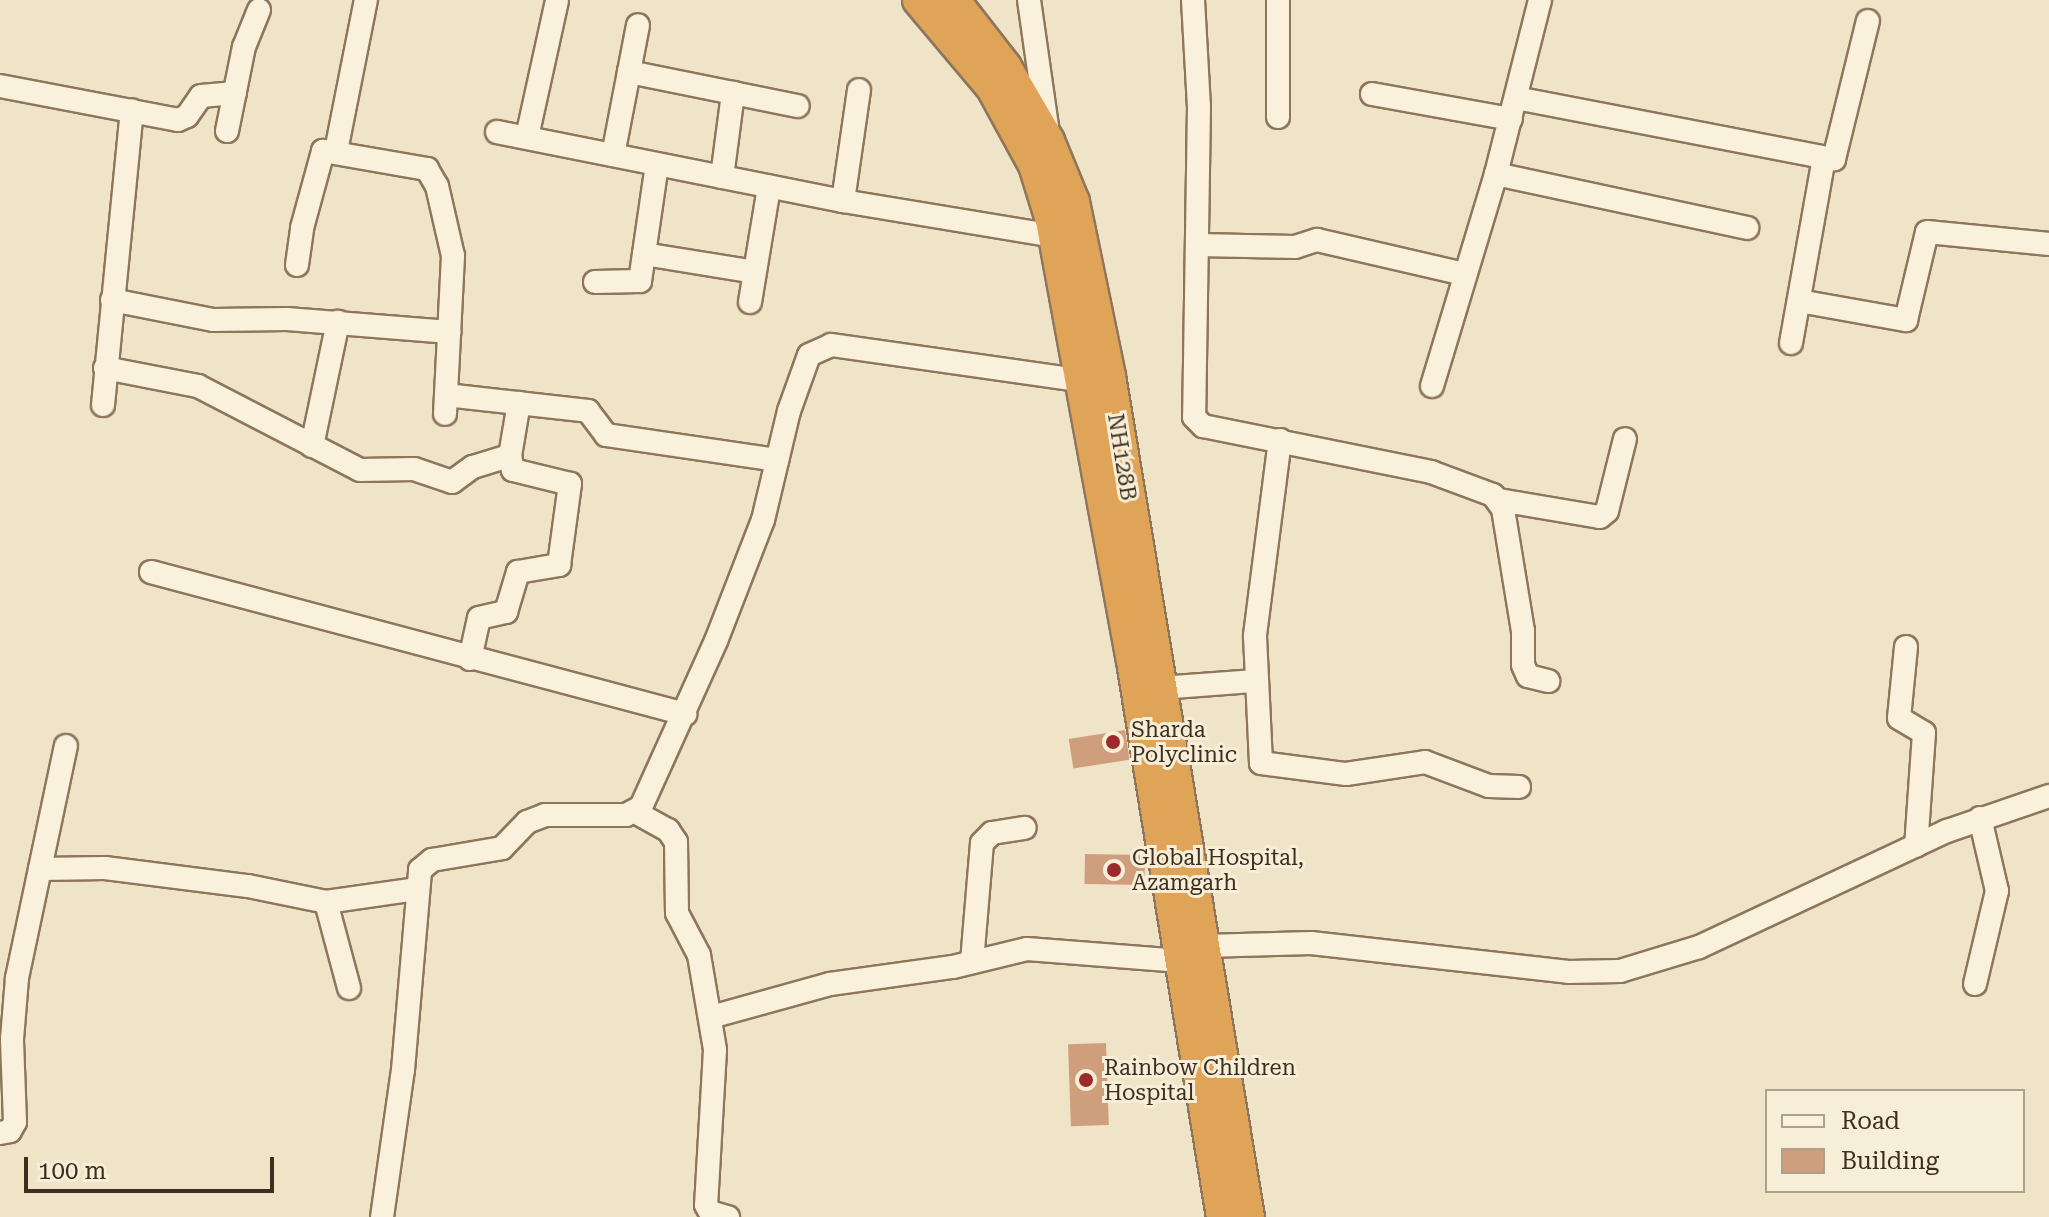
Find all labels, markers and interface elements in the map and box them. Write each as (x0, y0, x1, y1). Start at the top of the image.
street label: NH128B (1102, 412, 1142, 502)
place label: Sharda Polyclinic (1131, 716, 1237, 768)
marker: Sharda Polyclinic (1102, 731, 1124, 753)
place label: Global Hospital, Azamgarh (1132, 844, 1304, 896)
marker: Global Hospital, Azamgarh (1103, 859, 1125, 881)
place label: Rainbow Children Hospital (1104, 1054, 1296, 1106)
marker: Rainbow Children Hospital (1075, 1069, 1097, 1091)
legend (1765, 1089, 2025, 1193)
text: Road (1841, 1107, 1900, 1135)
scale bar (28, 1141, 278, 1191)
text: Building (1841, 1147, 1939, 1175)
text: 100 m (38, 1157, 106, 1185)

